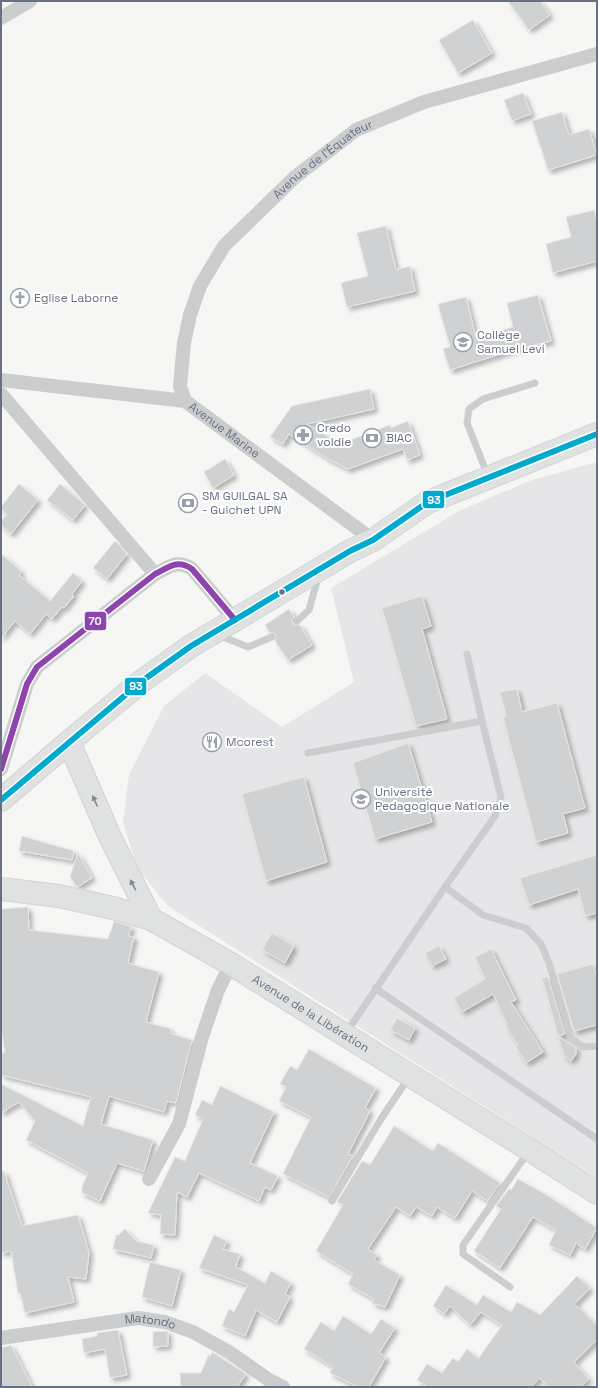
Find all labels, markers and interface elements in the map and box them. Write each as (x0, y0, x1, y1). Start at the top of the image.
street label: Avenue de l'Équateur (269, 116, 375, 202)
church icon: Eglise Laborne (9, 287, 31, 309)
place label: Eglise Laborne (34, 290, 118, 306)
place label: Collège Samuel Levi (477, 327, 545, 357)
school or university icon: Collège Samuel Levi (452, 331, 474, 353)
street label: Avenue Marine (185, 398, 263, 462)
place label: Credo voldie (317, 420, 351, 450)
pharmacy icon: Credo voldie (292, 424, 314, 446)
bank icon: BIAC (361, 427, 383, 449)
place label: BIAC (386, 430, 412, 446)
place label: SM GUILGAL SA - Guichet UPN (202, 488, 288, 518)
line badge: 93 (422, 490, 445, 509)
bank icon: SM GUILGAL SA - Guichet UPN (177, 492, 199, 514)
text: 93 (427, 493, 441, 507)
unlabelled marker (277, 587, 287, 597)
line badge: 70 (84, 611, 107, 631)
text: 70 (88, 614, 102, 628)
line badge: 93 (124, 677, 147, 696)
text: 93 (129, 679, 143, 693)
restaurant icon: Mcorest (201, 731, 223, 753)
place label: Mcorest (226, 734, 274, 750)
place label: Université Pedagogique Nationale (375, 784, 509, 814)
school or university icon: Université Pedagogique Nationale (350, 788, 372, 810)
one-way arrow (91, 794, 97, 806)
one-way arrow (129, 879, 136, 891)
street label: Avenue de la Libération (249, 971, 372, 1056)
street label: Matondo (123, 1310, 178, 1333)

